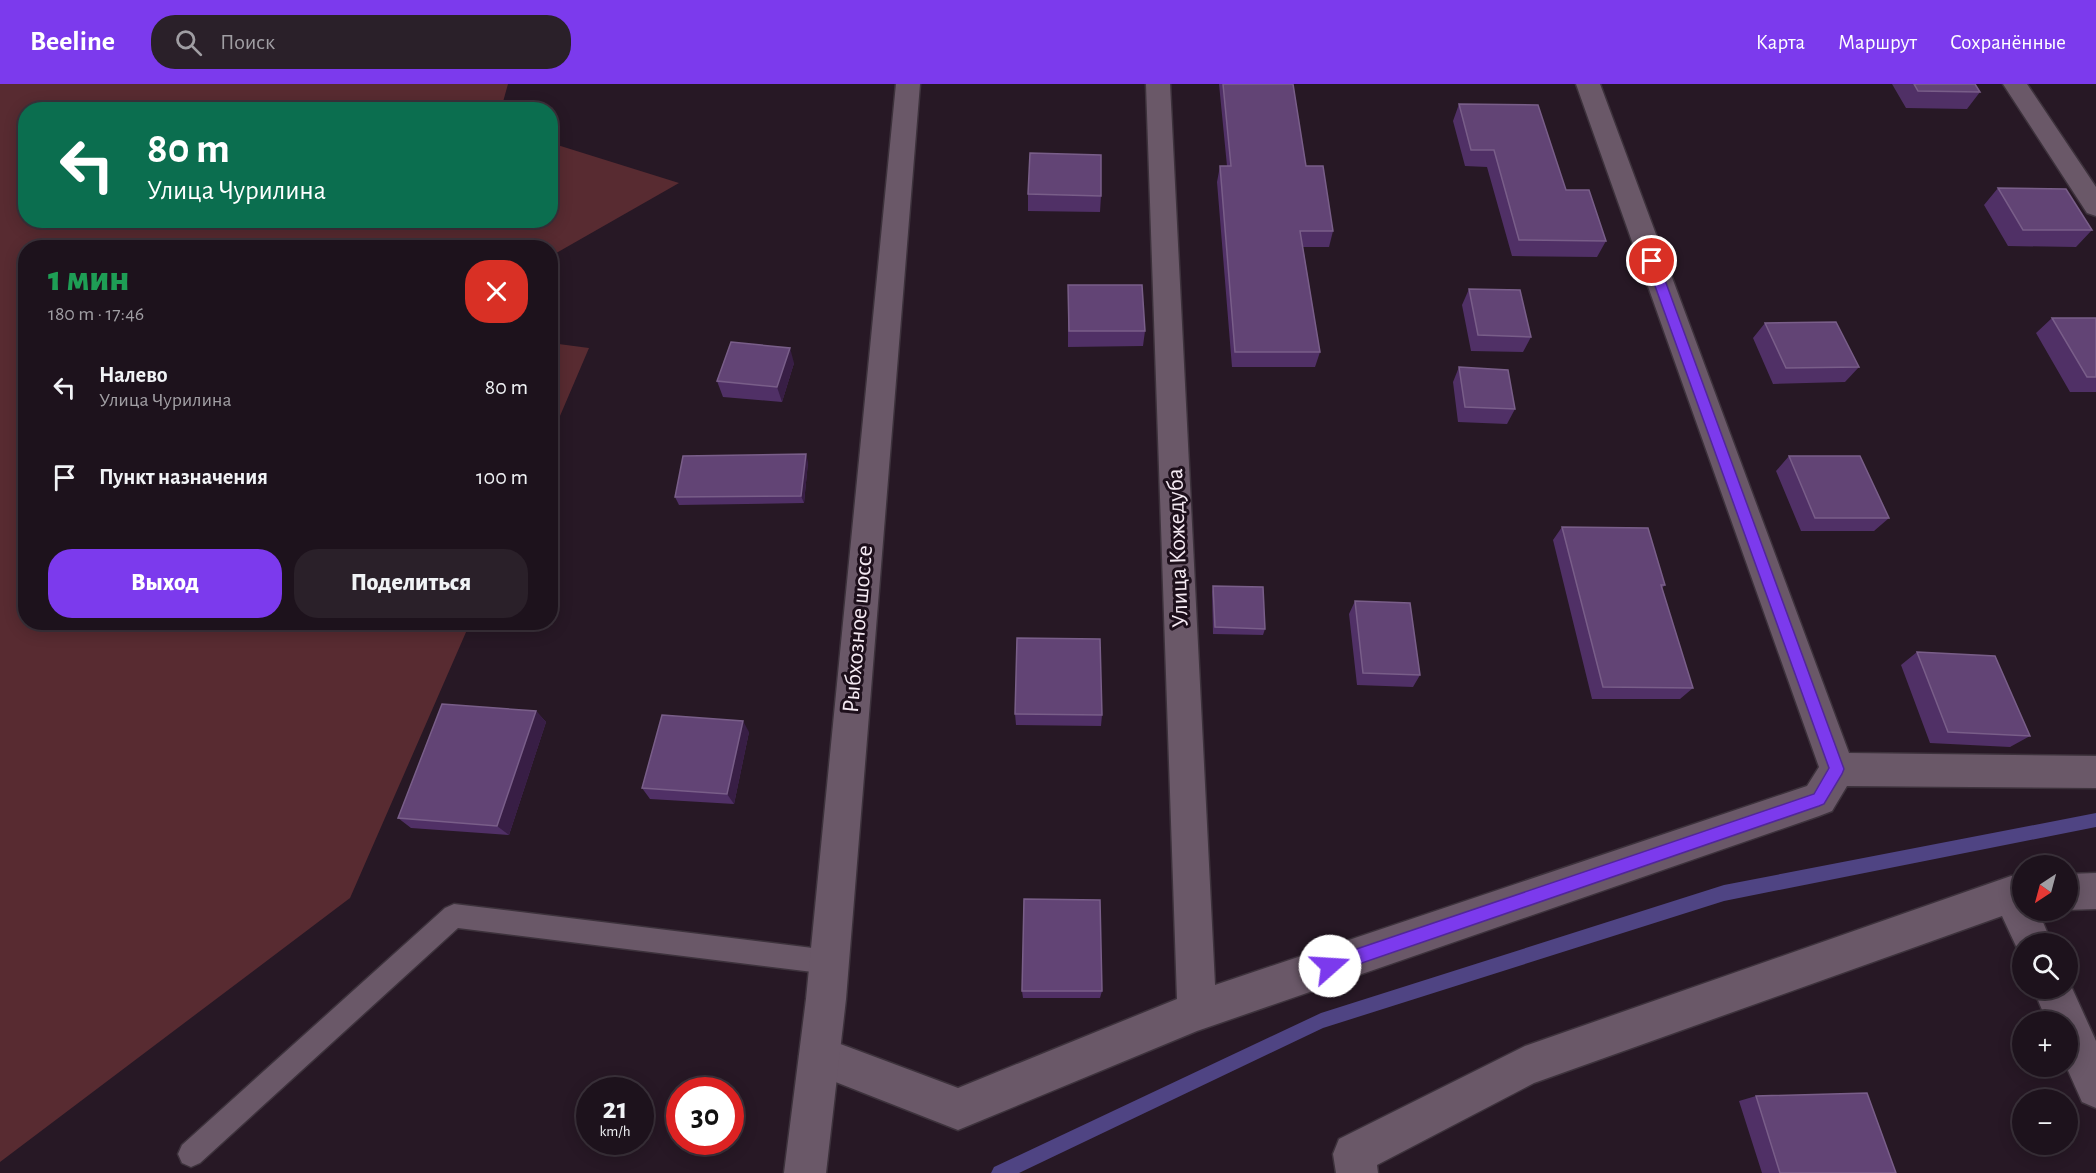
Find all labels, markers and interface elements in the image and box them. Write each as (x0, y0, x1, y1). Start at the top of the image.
search box (151, 15, 571, 69)
icon: search (172, 26, 205, 59)
text: Beeline (30, 28, 115, 56)
text: Поиск (220, 31, 275, 53)
text: Карта (1756, 32, 1805, 53)
text: Маршрут (1838, 32, 1917, 53)
text: Сохранённые (1950, 32, 2066, 53)
icon: left (48, 126, 126, 204)
text: 80 m (147, 128, 230, 170)
text: Улица Чурилина (147, 177, 326, 204)
pin (1626, 235, 1677, 286)
icon: arrive (1635, 244, 1668, 277)
button: close (465, 260, 528, 323)
text: 1 мин (48, 261, 130, 297)
text: 180 m · 17:46 (48, 304, 144, 324)
text: Налево (99, 364, 168, 386)
icon: left (48, 371, 81, 404)
text: 80 m (485, 376, 528, 398)
text: Улица Чурилина (99, 390, 232, 410)
icon: arrive (48, 461, 81, 494)
text: Пункт назначения (99, 466, 268, 488)
text: 100 m (476, 466, 528, 488)
street label: Улица Кожедуба (1163, 468, 1193, 628)
street label: Рыбхозное шоссе (839, 544, 877, 714)
button: Выход (48, 549, 282, 618)
button: Поделиться (294, 549, 528, 618)
north arrow (2012, 855, 2078, 921)
map controls (2012, 855, 2078, 1155)
button: search (2012, 933, 2078, 999)
position arrow (1298, 934, 1362, 998)
button: + (2012, 1011, 2078, 1077)
speed limit sign: 30 (666, 1077, 744, 1155)
button: − (2012, 1089, 2078, 1155)
text: 21 (603, 1094, 627, 1124)
text: km/h (600, 1124, 630, 1139)

